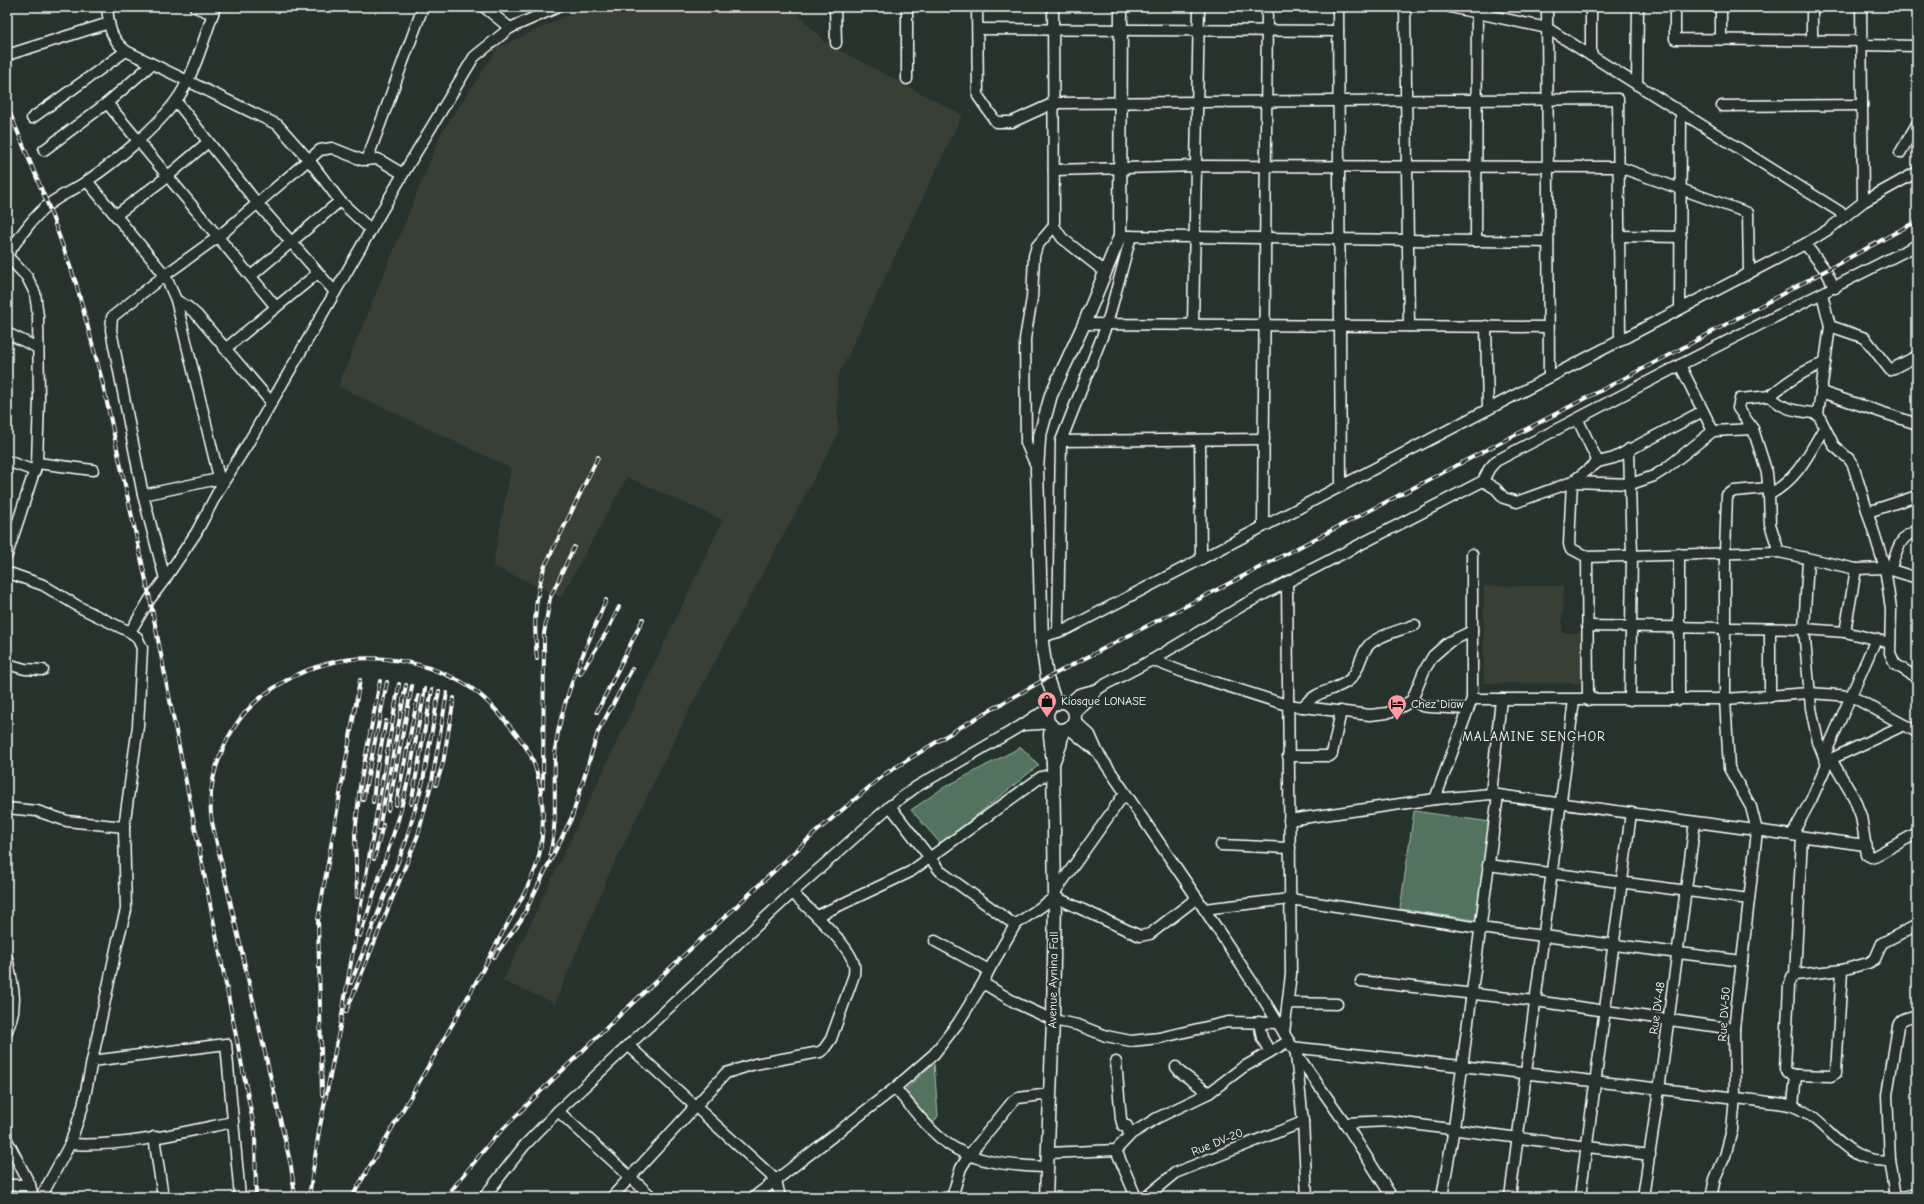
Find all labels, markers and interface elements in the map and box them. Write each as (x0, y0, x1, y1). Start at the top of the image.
shop icon: Kiosque LONASE (1036, 690, 1058, 718)
hotel icon: Chez Diaw (1386, 693, 1408, 721)
place label: Kiosque LONASE (1061, 694, 1146, 708)
place label: Chez Diaw (1411, 697, 1464, 711)
district label: MALAMINE SENGHOR (1462, 729, 1606, 744)
street label: Avenue Aynina Fall (1045, 931, 1061, 1029)
street label: Rue DV-48 (1646, 981, 1668, 1035)
street label: Rue DV-50 (1715, 986, 1733, 1042)
street label: Rue DV-20 (1189, 1125, 1245, 1159)

